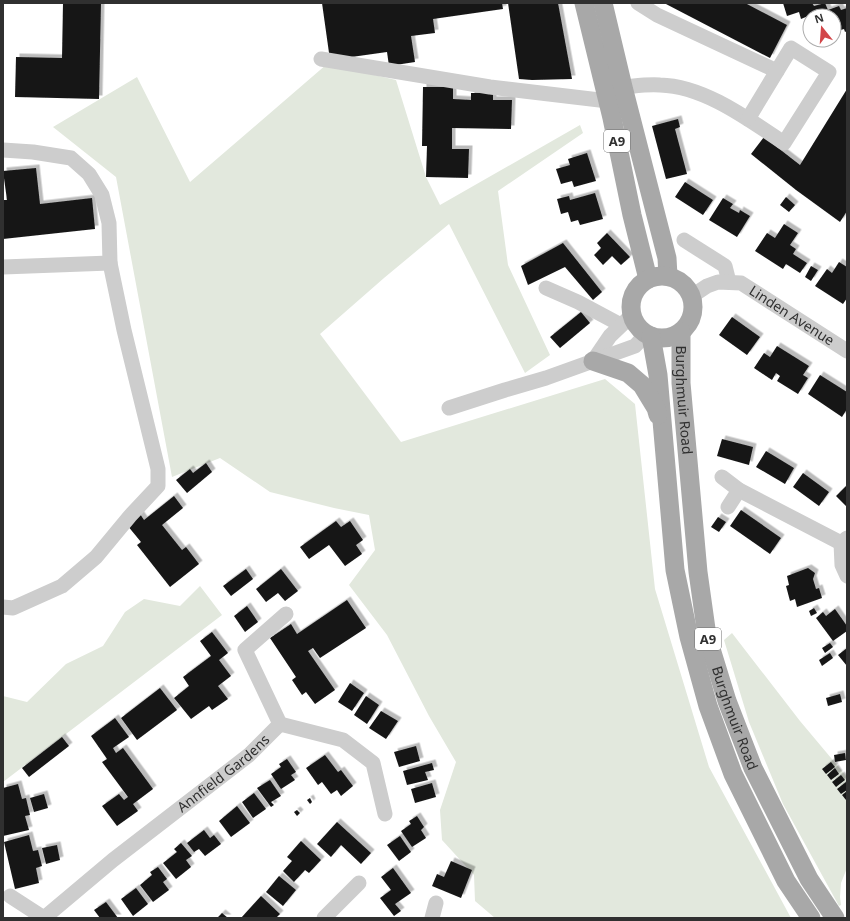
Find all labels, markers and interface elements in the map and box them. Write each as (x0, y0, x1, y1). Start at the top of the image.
north arrow (802, 8, 842, 48)
text: N (812, 9, 825, 26)
road number: A9 (604, 130, 630, 152)
street label: Linden Avenue (746, 281, 838, 350)
street label: Burghmuir Road (672, 345, 697, 455)
road number: A9 (695, 628, 721, 650)
street label: Burghmuir Road (708, 664, 763, 772)
street label: Annfield Gardens (173, 730, 274, 816)

